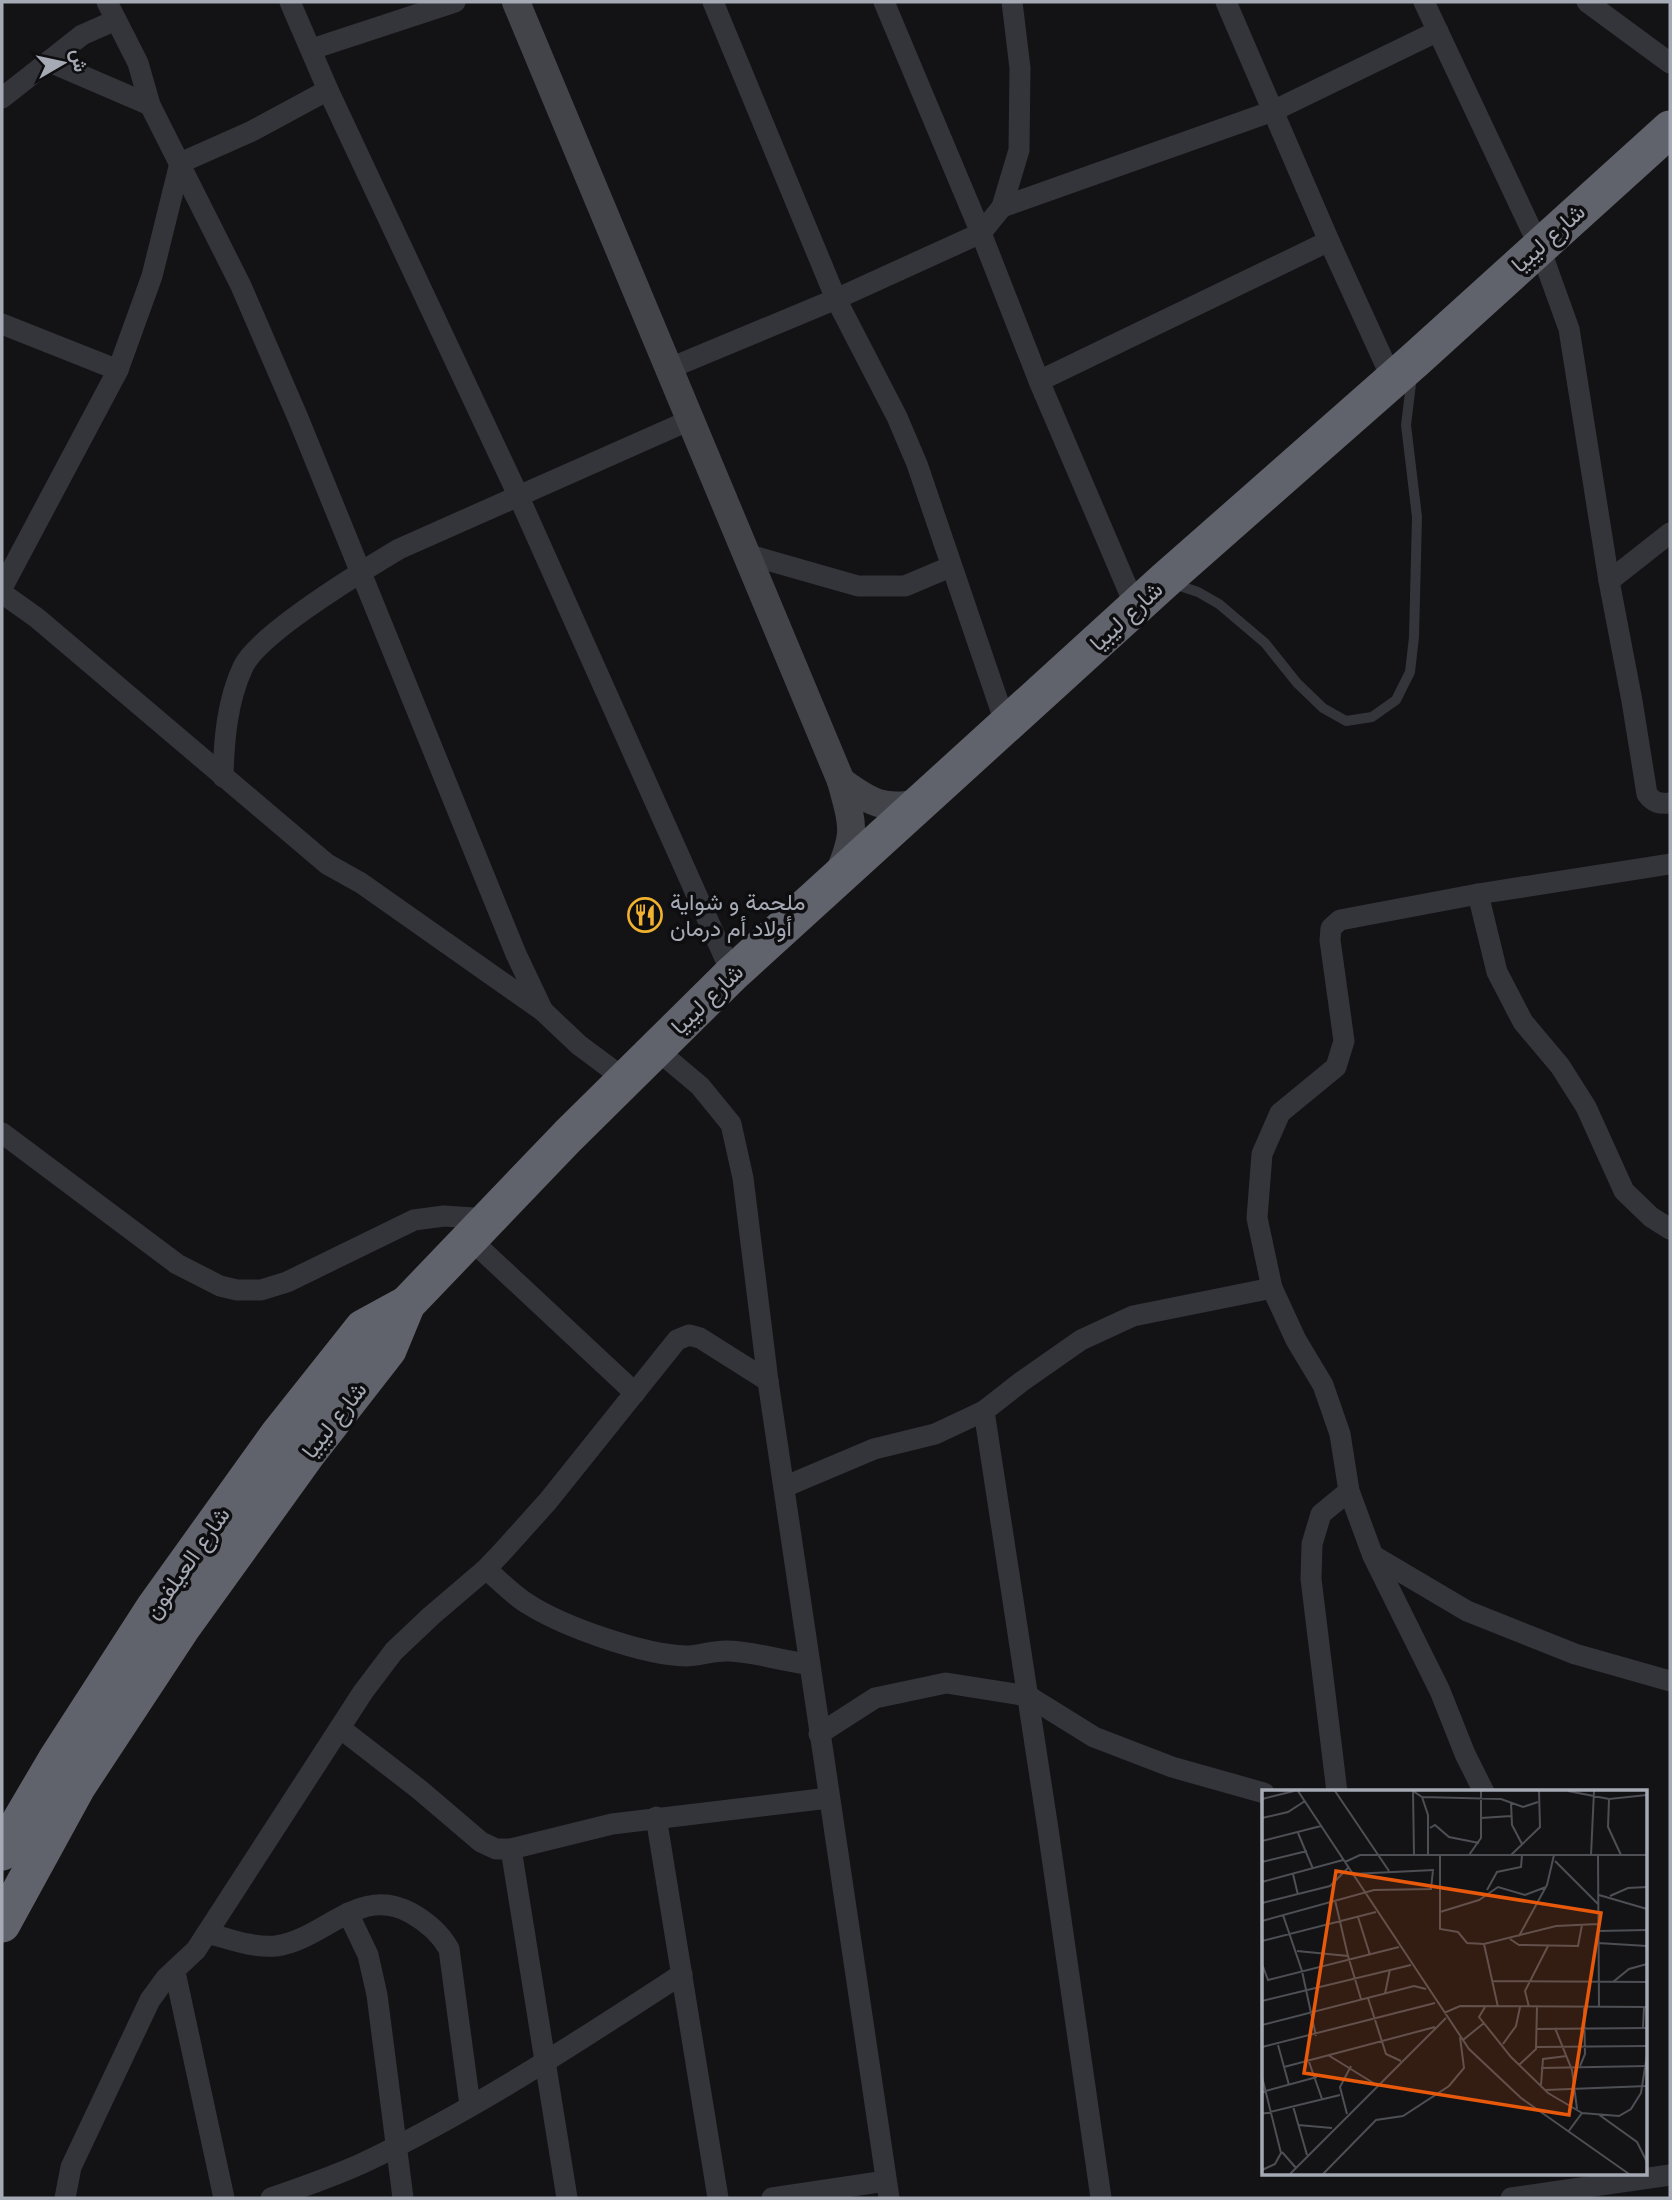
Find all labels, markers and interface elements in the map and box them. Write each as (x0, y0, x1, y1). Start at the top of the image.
north arrow (28, 28, 98, 98)
text: ش (66, 47, 92, 74)
street label: شارع ليبيا (1505, 198, 1592, 280)
street label: شارع ليبيا (1084, 575, 1170, 658)
place label: ملحمة و شواية أولاد أم درمان (670, 888, 806, 943)
restaurant icon: ملحمة و شواية أولاد أم درمان (626, 896, 664, 934)
street label: شارع ليبيا (665, 958, 750, 1042)
street label: شارع ليبيا (295, 1376, 374, 1465)
street label: شارع العيلفون (138, 1502, 237, 1626)
inset map (1262, 1790, 1648, 2176)

